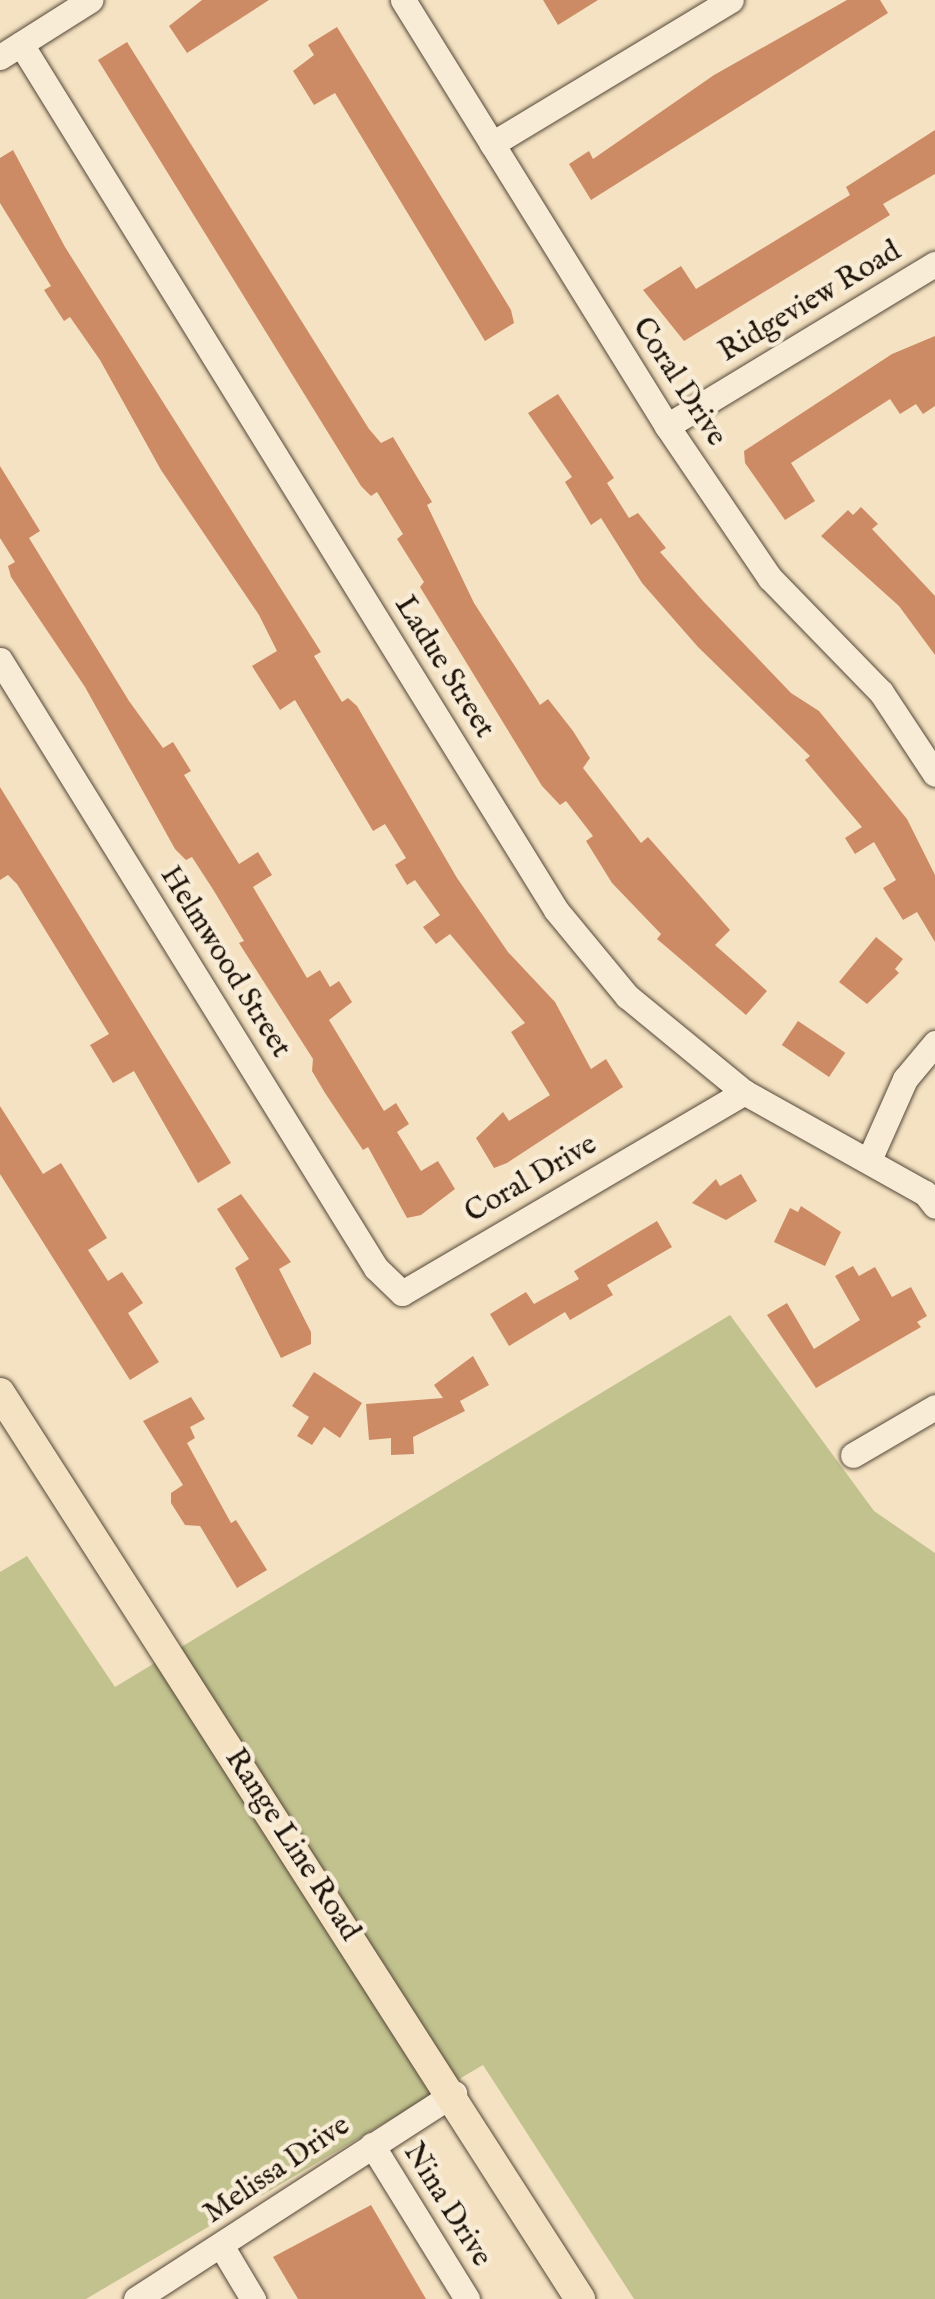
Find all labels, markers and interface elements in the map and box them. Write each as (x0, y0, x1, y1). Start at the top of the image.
street label: Ridgeview Road (713, 234, 907, 370)
street label: Coral Drive (624, 311, 734, 453)
street label: Ladue Street (386, 589, 502, 745)
street label: Helmwood Street (152, 860, 298, 1064)
street label: Coral Drive (459, 1127, 603, 1231)
street label: Range Line Road (217, 1742, 367, 1948)
street label: Melissa Drive (197, 2108, 357, 2232)
street label: Nina Drive (395, 2136, 499, 2274)

